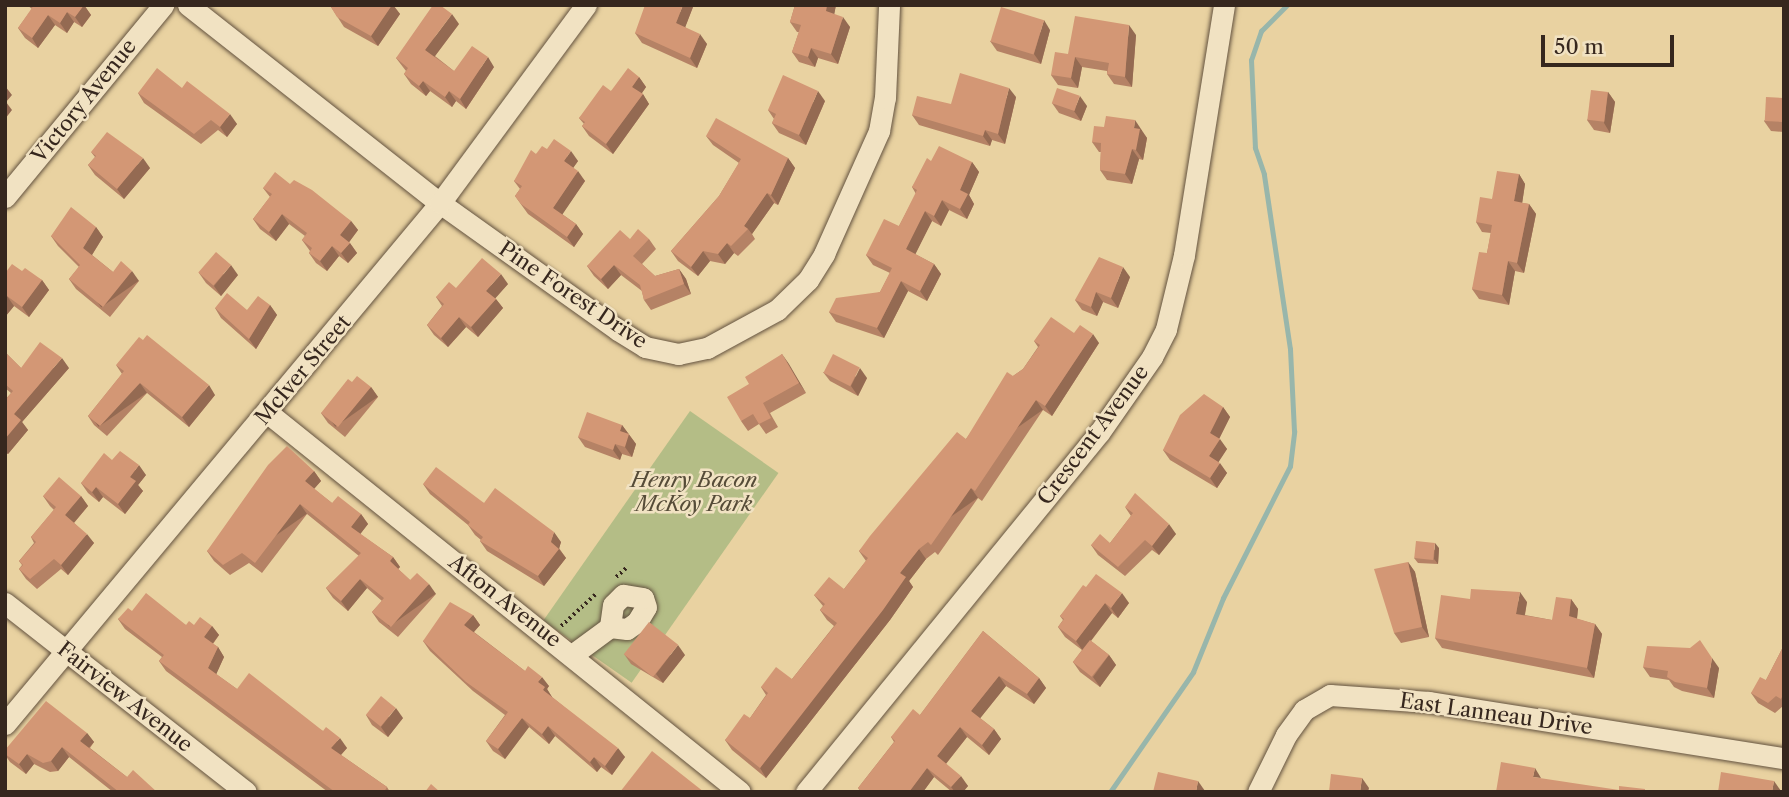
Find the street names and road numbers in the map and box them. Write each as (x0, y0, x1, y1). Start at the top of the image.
street label: Victory Avenue (26, 33, 142, 169)
street label: Pine Forest Drive (494, 236, 652, 354)
street label: McIver Street (250, 310, 356, 430)
street label: Crescent Avenue (1032, 360, 1154, 510)
street label: Afton Avenue (444, 549, 566, 653)
street label: Fairview Avenue (52, 636, 198, 758)
street label: East Lanneau Drive (1398, 688, 1594, 740)

